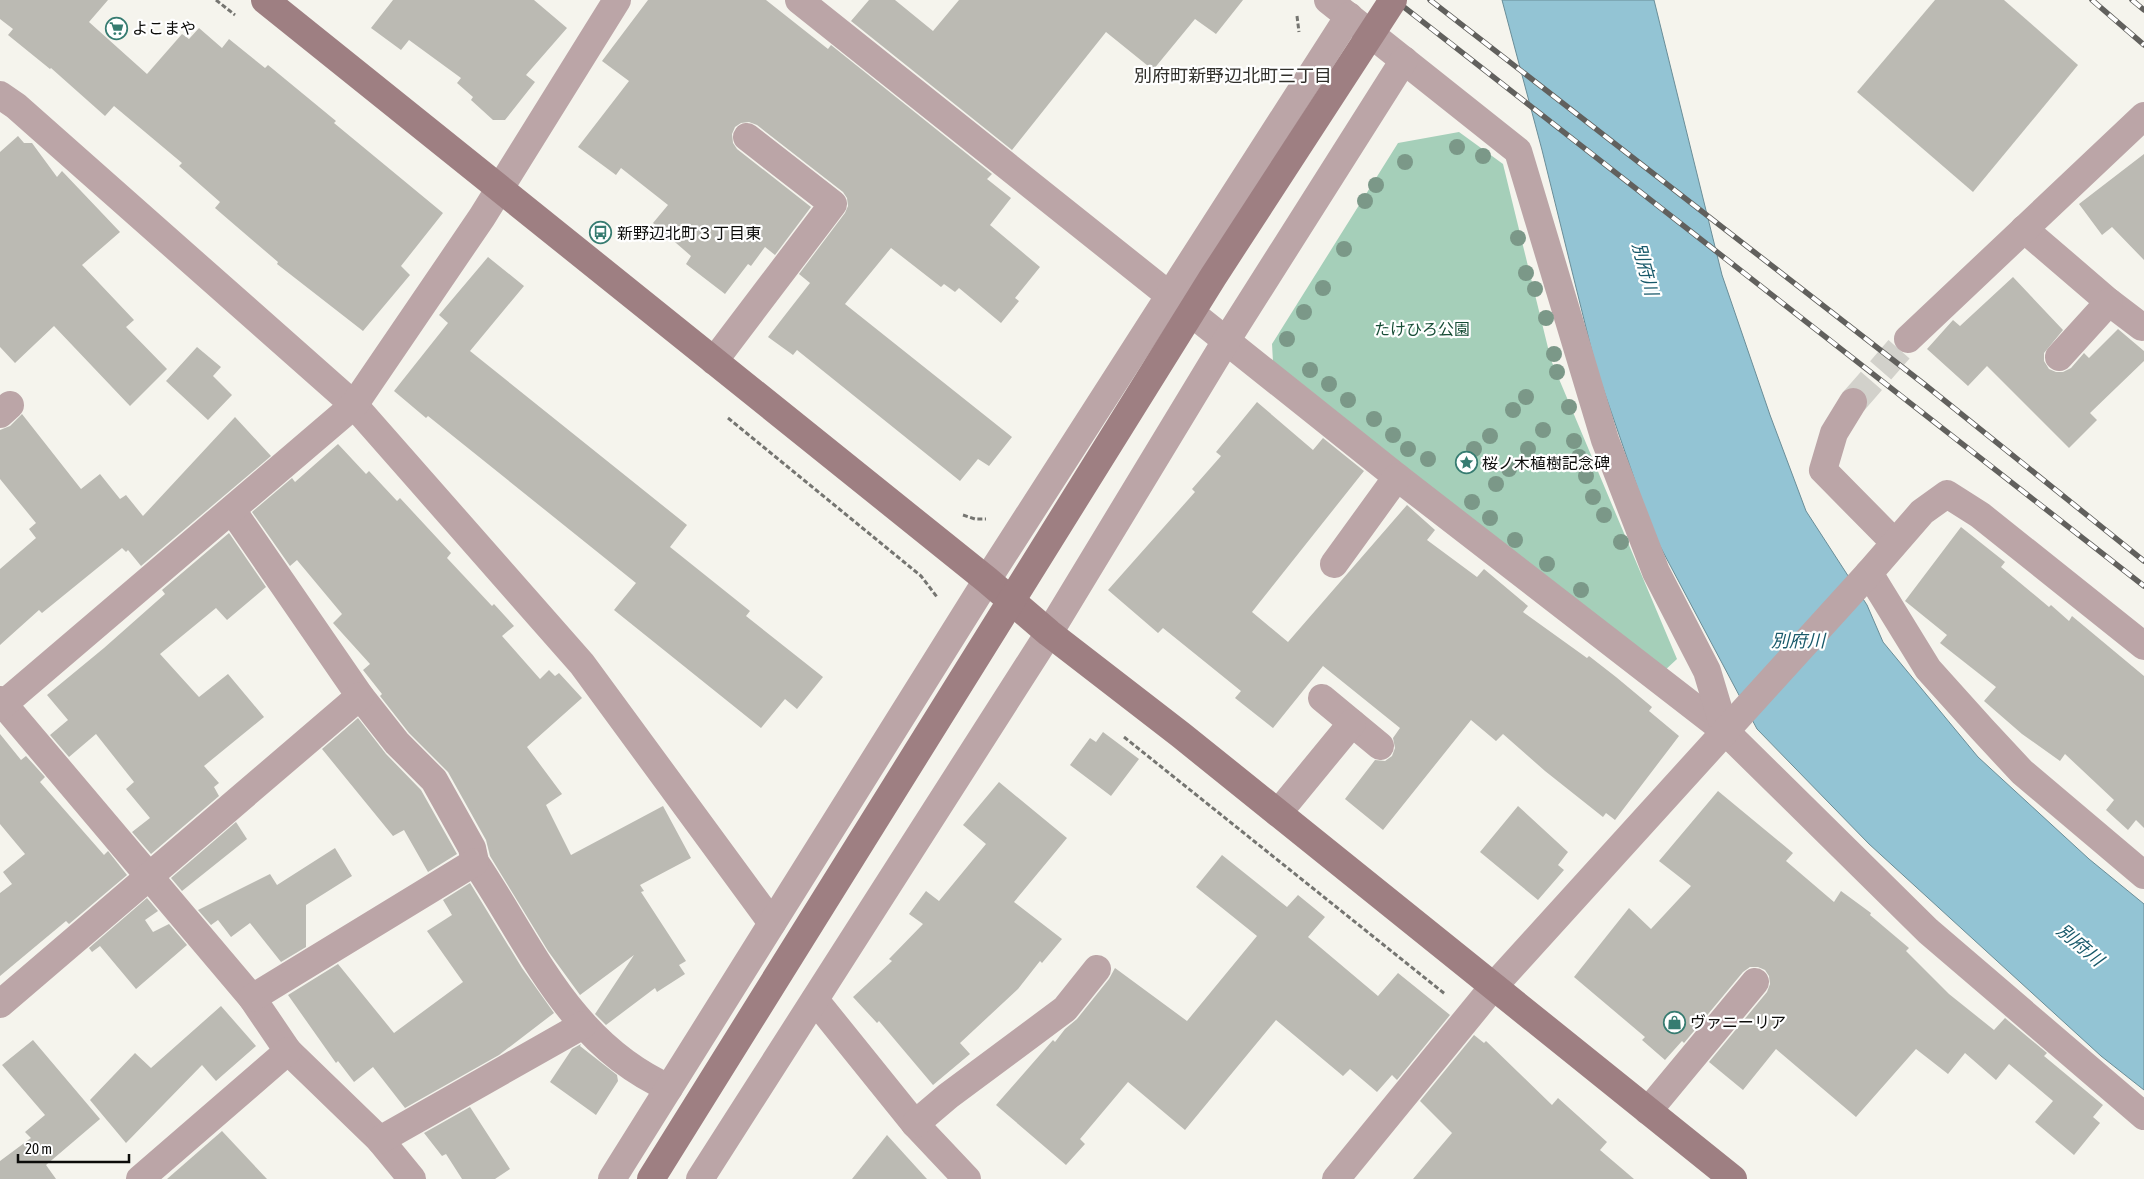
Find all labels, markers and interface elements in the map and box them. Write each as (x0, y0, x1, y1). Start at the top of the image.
supermarket icon: よこまや (104, 16, 128, 40)
place label: よこまや (132, 19, 196, 37)
district label: 別府町新野辺北町三丁目 (1134, 65, 1332, 86)
bus stop icon: 新野辺北町３丁目東 (589, 221, 613, 245)
place label: 新野辺北町３丁目東 (617, 224, 761, 242)
water label: 別府川 (1628, 240, 1663, 300)
park label: たけひろ公園 (1374, 320, 1470, 338)
place icon: 桜ノ木植樹記念碑 (1454, 451, 1478, 475)
place label: 桜ノ木植樹記念碑 (1482, 454, 1610, 472)
water label: 別府川 (1771, 630, 1827, 651)
water label: 別府川 (2053, 919, 2109, 971)
shop icon: ヴァニーリア (1662, 1010, 1686, 1034)
place label: ヴァニーリア (1690, 1013, 1786, 1031)
scale bar (18, 1132, 129, 1164)
text: 20 m (25, 1140, 52, 1157)

